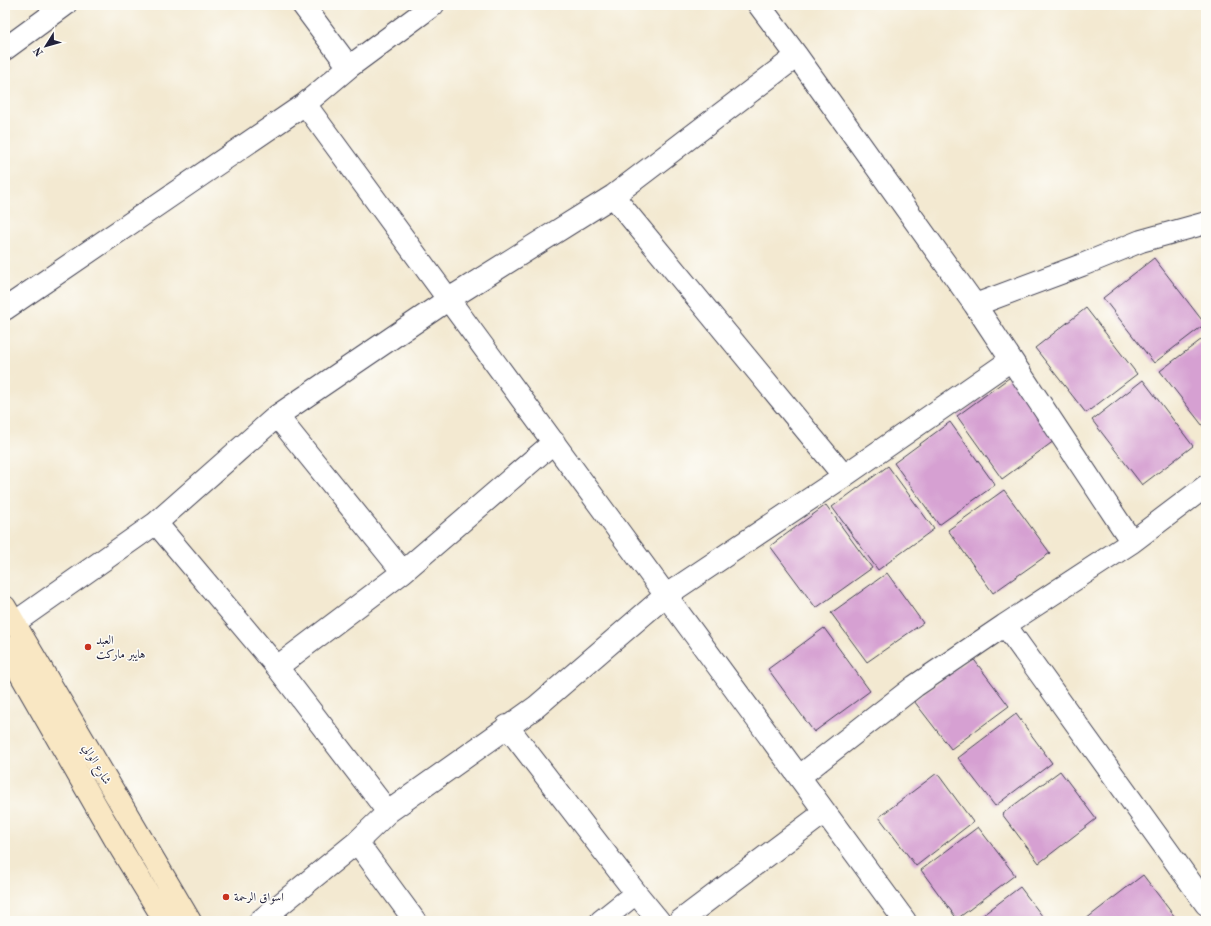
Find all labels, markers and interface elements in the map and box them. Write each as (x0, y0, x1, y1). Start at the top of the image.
north arrow (26, 26, 66, 66)
text: N (32, 44, 46, 58)
place label: العبد هايبر ماركت (96, 635, 145, 662)
marker: العبد هايبر ماركت (83, 642, 93, 652)
street label: شارع الوالي (76, 742, 113, 789)
marker: اسواق الرحمة (221, 892, 231, 902)
place label: اسواق الرحمة (234, 892, 284, 905)

